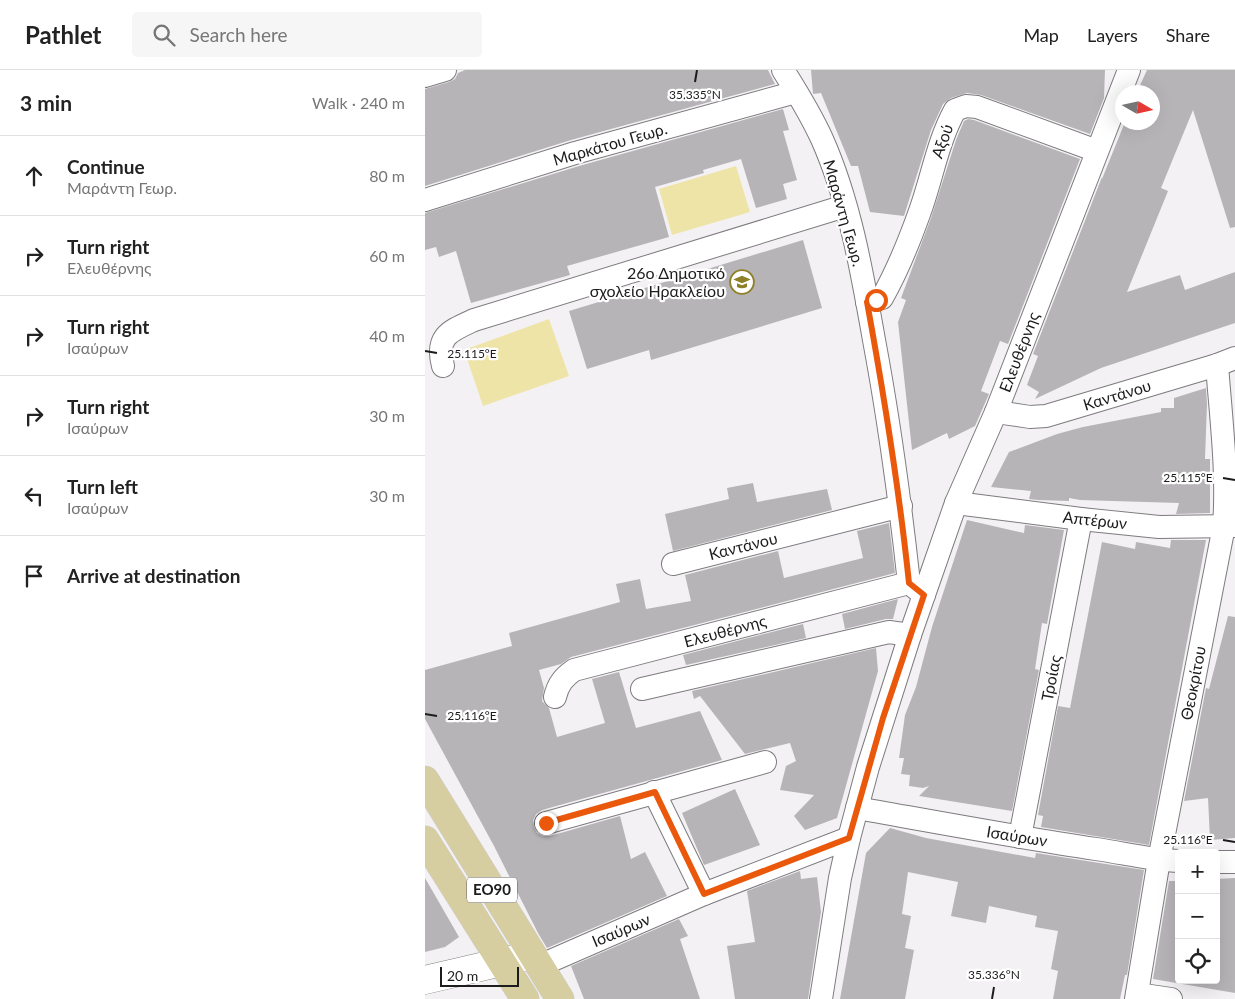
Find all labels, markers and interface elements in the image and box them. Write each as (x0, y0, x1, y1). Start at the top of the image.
search box (132, 12, 482, 57)
text: Pathlet (25, 20, 102, 49)
icon: search (150, 21, 178, 49)
text: Search here (190, 23, 288, 46)
text: Map (1023, 24, 1059, 46)
text: Layers (1087, 24, 1138, 46)
text: Share (1166, 24, 1210, 46)
north arrow (1115, 85, 1160, 130)
text: 35.335°N (669, 87, 721, 102)
text: 3 min (20, 90, 72, 115)
text: Walk · 240 m (312, 93, 405, 112)
street label: Μαρκάτου Γεωρ. (551, 118, 669, 169)
street label: Αξού (927, 121, 957, 161)
text: Continue (67, 155, 145, 178)
street label: Μαράντη Γεωρ. (820, 157, 869, 268)
icon: ahead (20, 162, 48, 190)
text: 80 m (369, 166, 405, 185)
text: Μαράντη Γεωρ. (67, 178, 177, 197)
text: Turn right (67, 235, 149, 258)
icon: right (20, 242, 48, 270)
text: 60 m (369, 246, 405, 265)
text: Ελευθέρνης (67, 258, 151, 277)
place label: 26ο Δημοτικό σχολείο Ηρακλείου (590, 263, 725, 300)
school or university icon: 26ο Δημοτικό σχολείο Ηρακλείου (729, 269, 755, 295)
route start (865, 289, 888, 312)
street label: Ελευθέρνης (995, 308, 1043, 395)
text: Turn right (67, 315, 149, 338)
icon: right (20, 322, 48, 350)
text: 40 m (369, 326, 405, 345)
text: Ισαύρων (67, 338, 128, 357)
text: 25.115°E (447, 346, 497, 361)
street label: Καντάνου (1081, 375, 1153, 414)
text: Turn right (67, 395, 149, 418)
icon: right (20, 402, 48, 430)
text: 30 m (369, 406, 405, 425)
text: Ισαύρων (67, 418, 128, 437)
text: 25.115°E (1163, 470, 1213, 485)
text: Turn left (67, 475, 138, 498)
icon: left (20, 482, 48, 510)
text: 30 m (369, 486, 405, 505)
text: Ισαύρων (67, 498, 128, 517)
street label: Απτέρων (1062, 507, 1128, 532)
street label: Καντάνου (707, 528, 779, 563)
icon: arrive (20, 562, 48, 590)
text: Arrive at destination (67, 564, 240, 587)
street label: Ελευθέρνης (682, 610, 769, 651)
street label: Θεοκρίτου (1176, 644, 1209, 722)
street label: Τροίας (1037, 653, 1064, 703)
text: 25.116°E (447, 708, 497, 723)
route end (535, 812, 558, 835)
street label: Ισαύρων (985, 821, 1049, 850)
text: 25.116°E (1163, 832, 1213, 847)
map controls (1175, 849, 1220, 984)
button: + (1175, 849, 1220, 894)
road number: ΕΟ90 (467, 878, 517, 902)
button: − (1175, 894, 1220, 939)
street label: Ισαύρων (589, 909, 653, 950)
button: locate (1175, 939, 1220, 984)
scale bar (440, 964, 519, 987)
text: 20 m (447, 967, 478, 984)
text: 35.336°N (968, 967, 1020, 982)

